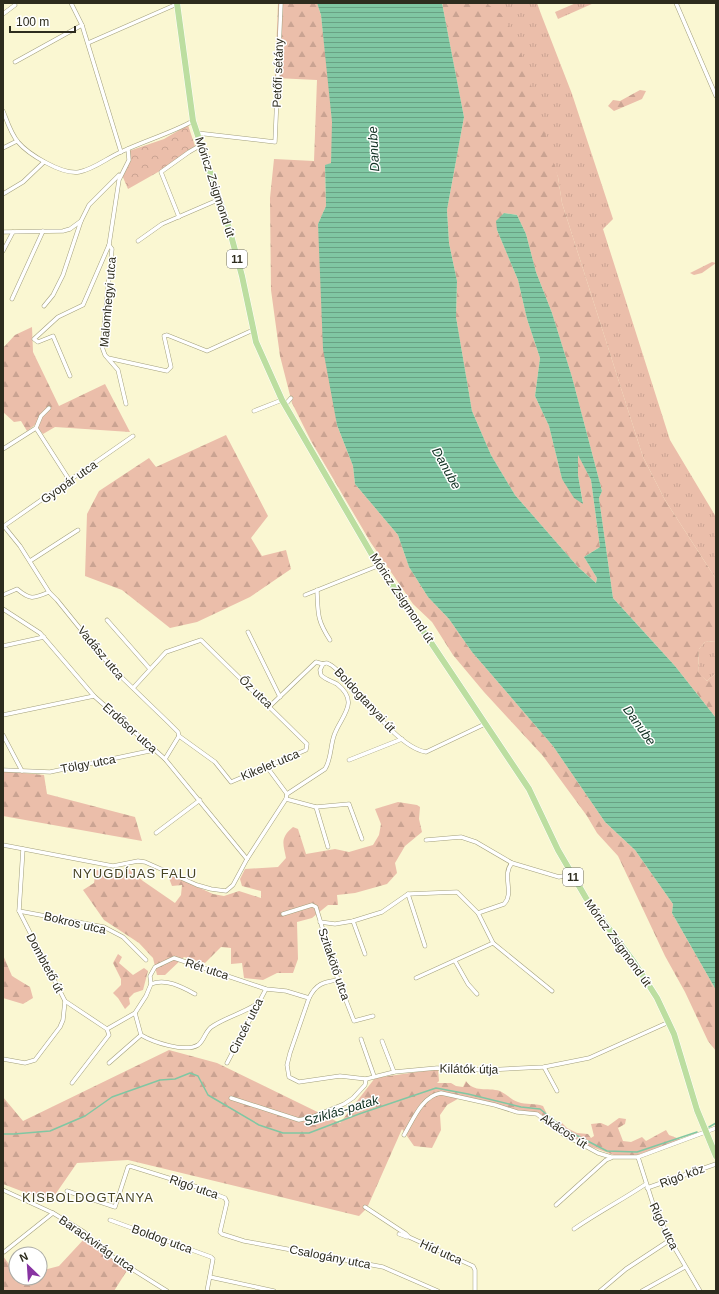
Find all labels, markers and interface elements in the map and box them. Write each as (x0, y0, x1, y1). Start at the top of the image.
scale bar (10, 8, 75, 34)
text: 100 m (16, 15, 49, 29)
street label: Petőfi sétány (270, 38, 286, 108)
water label: Danube (365, 126, 382, 172)
street label: Móricz Zsigmond út (192, 135, 238, 240)
road number: 11 (227, 250, 247, 268)
street label: Malomhegyi utca (97, 256, 119, 348)
water label: Danube (429, 445, 464, 492)
street label: Gyopár utca (38, 457, 100, 506)
street label: Móricz Zsigmond út (367, 551, 437, 646)
street label: Vadász utca (75, 624, 128, 683)
street label: Boldogtanyai út (332, 665, 399, 736)
street label: Őz utca (236, 672, 277, 712)
street label: Erdősor utca (100, 700, 160, 756)
water label: Danube (620, 702, 659, 748)
street label: Kikelet utca (239, 746, 302, 784)
street label: Tölgy utca (59, 752, 117, 776)
district label: NYUGDÍJAS FALU (73, 866, 197, 881)
road number: 11 (563, 868, 583, 886)
street label: Móricz Zsigmond út (582, 897, 655, 990)
street label: Bokros utca (43, 909, 108, 937)
street label: Szitakötő utca (315, 926, 353, 1002)
street label: Dombtető út (23, 931, 67, 996)
street label: Rét utca (184, 955, 231, 983)
street label: Cincér utca (226, 995, 266, 1056)
street label: Kilátók útja (440, 1061, 499, 1077)
water label: Sziklás-patak (302, 1092, 382, 1129)
street label: Akácos út (538, 1111, 590, 1152)
street label: Rigó köz (658, 1161, 706, 1191)
street label: Rigó utca (168, 1172, 221, 1202)
district label: KISBOLDOGTANYA (22, 1190, 154, 1205)
street label: Rigó utca (647, 1200, 682, 1252)
street label: Barackvirág utca (56, 1213, 138, 1276)
street label: Boldog utca (130, 1222, 194, 1257)
street label: Híd utca (418, 1237, 465, 1268)
street label: Csalogány utca (288, 1242, 372, 1272)
north arrow (8, 1246, 48, 1286)
text: N (18, 1250, 30, 1264)

